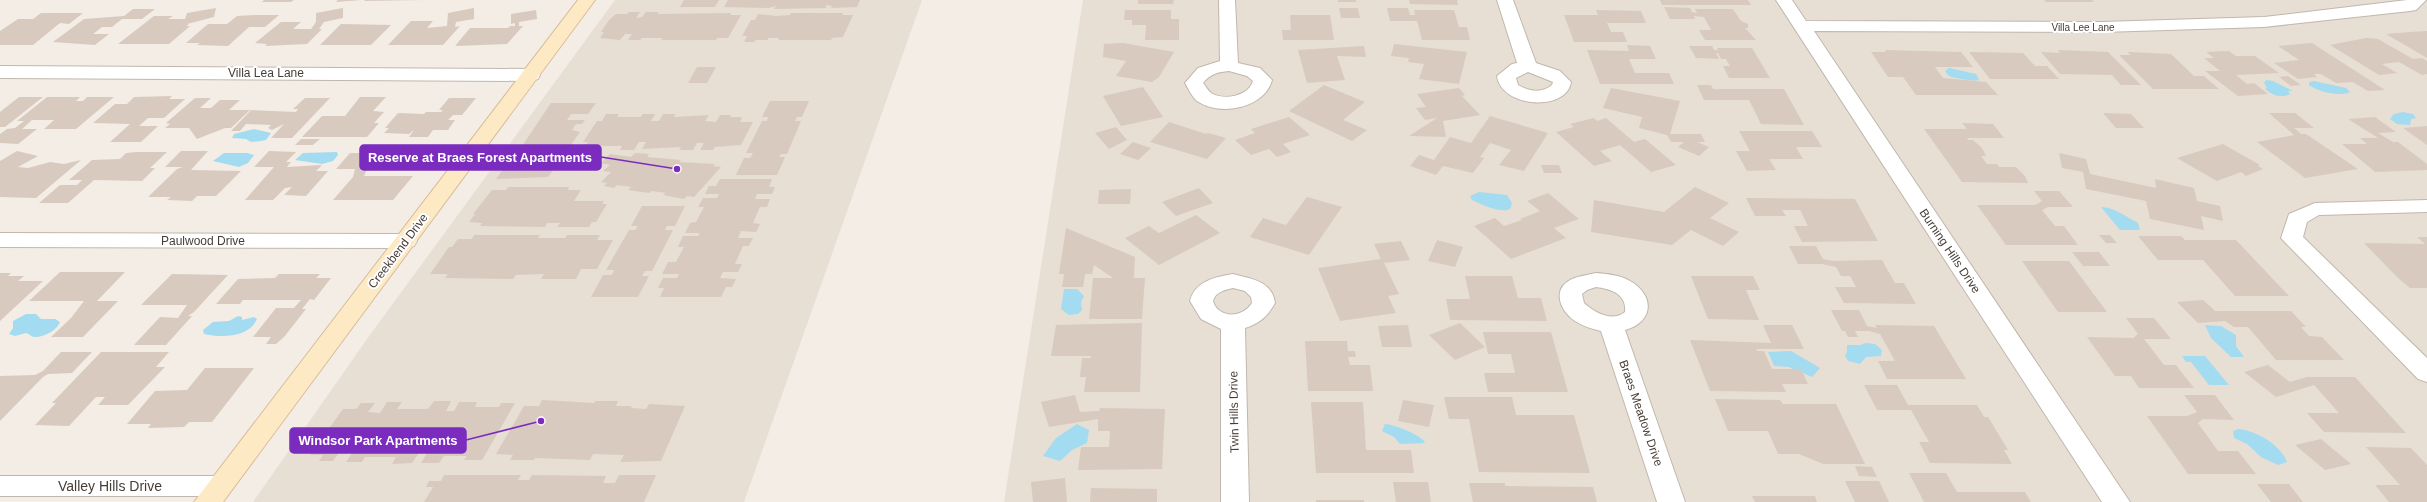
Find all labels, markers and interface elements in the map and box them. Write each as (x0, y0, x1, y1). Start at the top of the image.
street label: Villa Lee Lane (2051, 22, 2115, 33)
street label: Villa Lea Lane (228, 66, 304, 80)
callout: Reserve at Braes Forest Apartments (360, 145, 601, 170)
text: Reserve at Braes Forest Apartments (368, 150, 592, 165)
street label: Burning Hills Drive (1917, 206, 1984, 296)
street label: Creekbend Drive (365, 211, 431, 291)
street label: Paulwood Drive (161, 234, 245, 248)
street label: Braes Meadow Drive (1616, 358, 1666, 468)
street label: Twin Hills Drive (1226, 371, 1242, 453)
callout: Windsor Park Apartments (290, 428, 466, 453)
text: Windsor Park Apartments (298, 433, 458, 448)
street label: Valley Hills Drive (58, 478, 162, 494)

